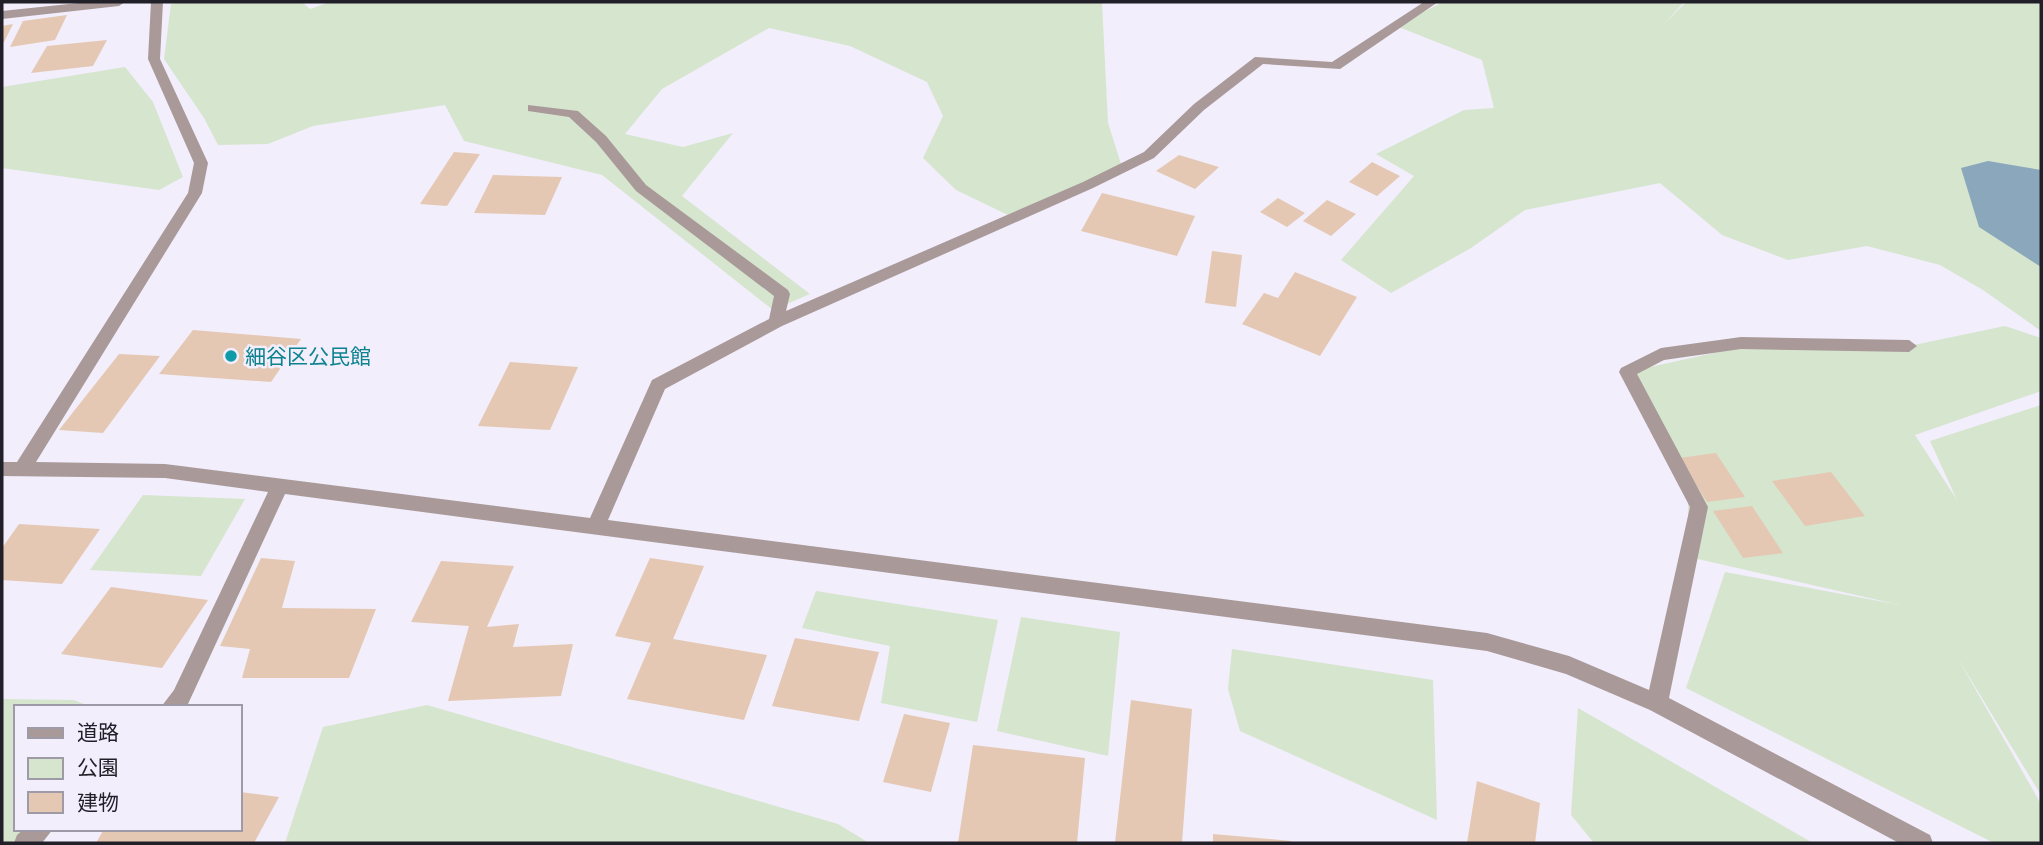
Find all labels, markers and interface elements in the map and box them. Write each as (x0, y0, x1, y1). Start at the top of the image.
place label: 細谷区公民館 (245, 344, 371, 369)
marker: 細谷区公民館 (223, 348, 239, 364)
legend (14, 705, 242, 831)
text: 道路 (77, 720, 119, 745)
text: 公園 (77, 755, 119, 780)
text: 建物 (77, 790, 119, 815)

